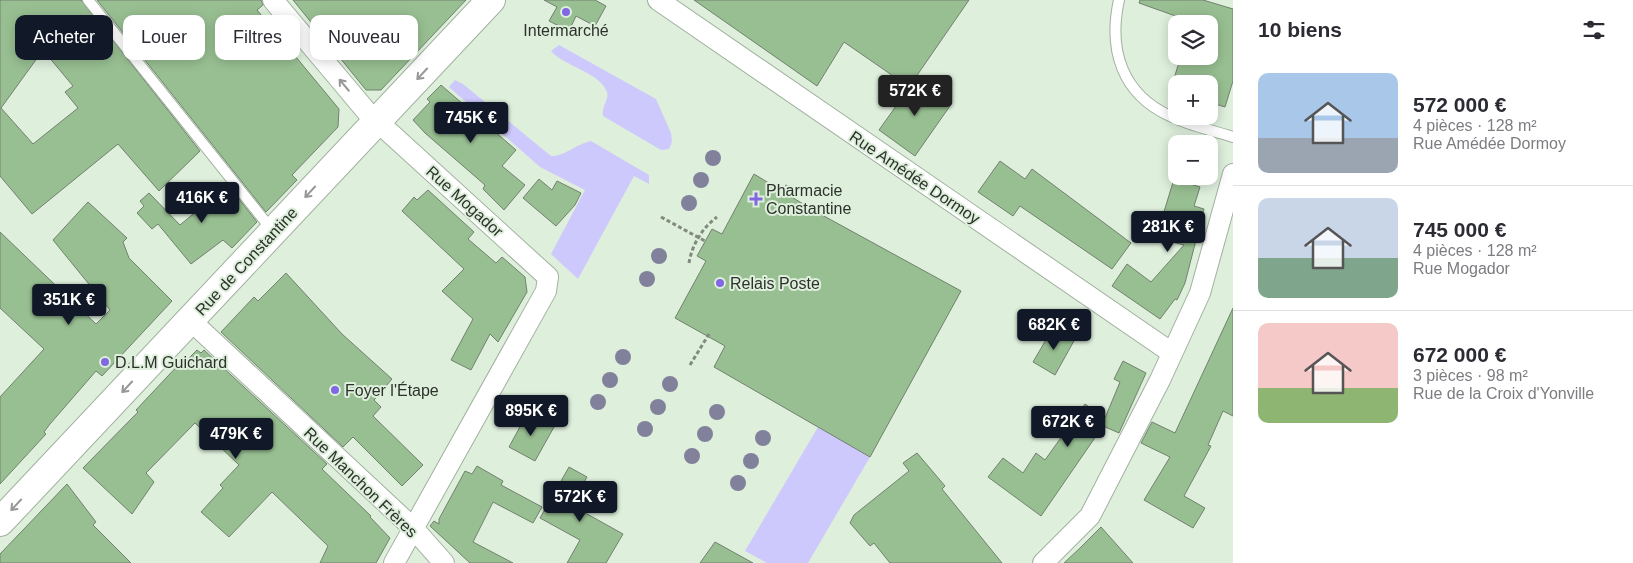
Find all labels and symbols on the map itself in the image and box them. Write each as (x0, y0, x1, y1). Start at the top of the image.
marker: Intermarché (560, 6, 572, 18)
place label: Intermarché (523, 22, 609, 39)
one-way arrow (416, 67, 428, 80)
pin: 572K € (874, 74, 956, 117)
one-way arrow (338, 79, 350, 92)
pin: 745K € (430, 102, 512, 144)
street label: Rue Amédée Dormoy (847, 128, 983, 227)
street label: Rue Mogador (423, 163, 507, 241)
pin: 416K € (161, 182, 243, 224)
place label: Pharmacie Constantine (766, 182, 851, 217)
one-way arrow (304, 186, 316, 198)
marker: Pharmacie Constantine (750, 193, 762, 205)
street label: Rue de Constantine (192, 204, 301, 319)
pin: 281K € (1127, 210, 1209, 253)
place label: Relais Poste (730, 275, 820, 292)
marker: Relais Poste (714, 277, 726, 289)
pin: 351K € (28, 284, 110, 326)
pin: 682K € (1013, 308, 1095, 351)
place label: D.L.M Guichard (115, 354, 227, 371)
marker: D.L.M Guichard (99, 356, 111, 368)
one-way arrow (121, 381, 133, 393)
place label: Foyer l'Étape (345, 381, 439, 399)
marker: Foyer l'Étape (329, 384, 341, 396)
pin: 895K € (490, 394, 572, 437)
pin: 672K € (1027, 406, 1109, 448)
pin: 479K € (195, 418, 277, 460)
street label: Rue Manchon Frères (301, 424, 421, 541)
pin: 572K € (539, 480, 621, 523)
one-way arrow (10, 499, 22, 512)

